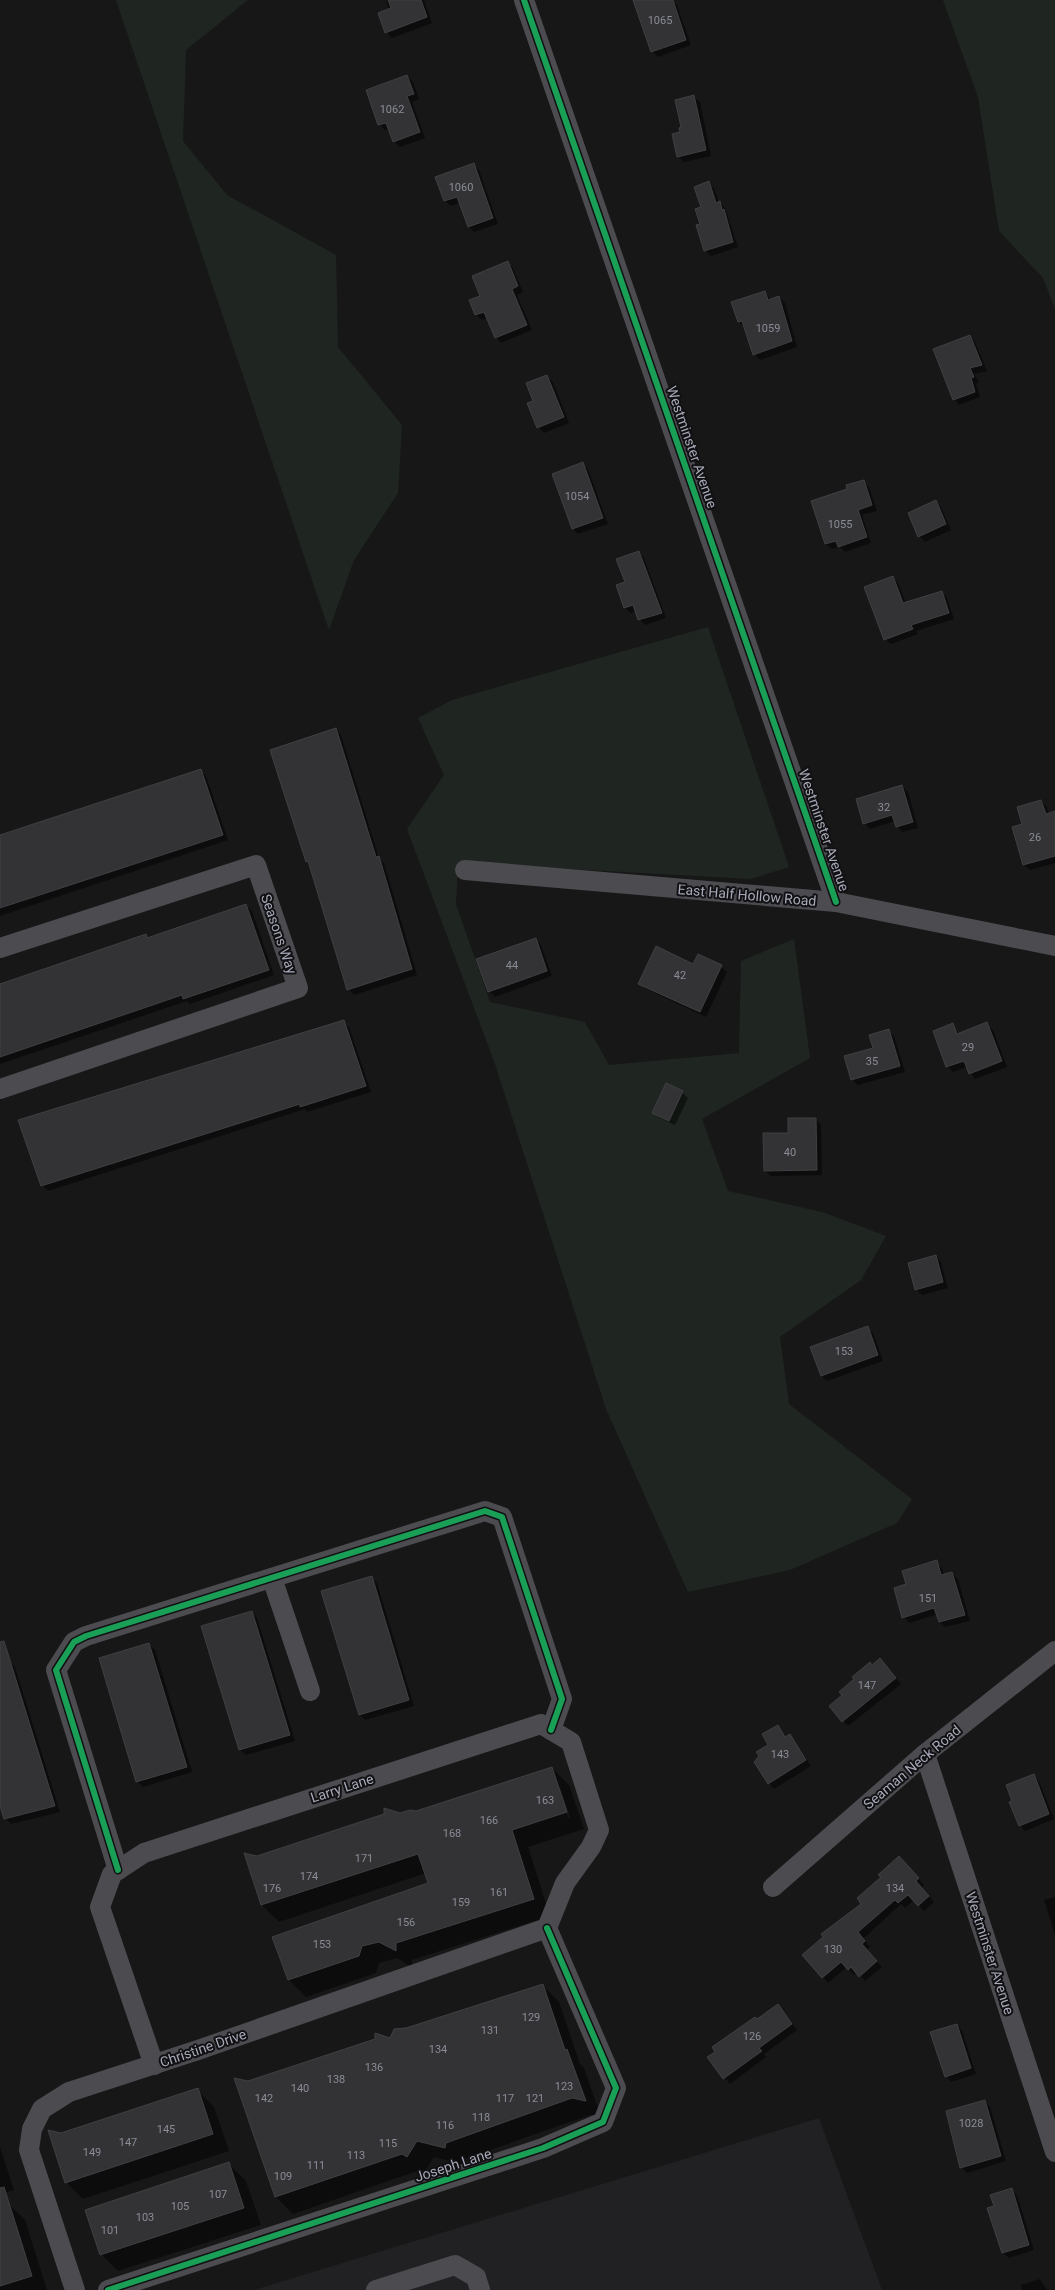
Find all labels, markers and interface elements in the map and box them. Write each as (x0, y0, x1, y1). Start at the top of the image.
house number: 1065 (648, 14, 672, 27)
house number: 1062 (380, 103, 404, 116)
house number: 1060 (449, 181, 473, 194)
house number: 1059 (756, 322, 780, 335)
street label: Westminster Avenue (664, 384, 720, 510)
house number: 1054 (565, 490, 589, 503)
house number: 1055 (828, 518, 852, 531)
street label: Westminster Avenue (796, 767, 852, 893)
house number: 32 (878, 801, 890, 814)
house number: 26 (1029, 831, 1041, 844)
street label: East Half Hollow Road (677, 881, 817, 909)
street label: Seasons Way (258, 892, 300, 976)
house number: 44 (506, 959, 518, 972)
house number: 42 (674, 969, 686, 982)
house number: 29 (962, 1041, 974, 1054)
house number: 35 (866, 1055, 878, 1068)
house number: 40 (784, 1146, 796, 1159)
house number: 153 (835, 1345, 853, 1358)
house number: 151 (919, 1592, 937, 1605)
house number: 147 (858, 1679, 876, 1692)
street label: Seaman Neck Road (860, 1722, 964, 1812)
house number: 143 (771, 1748, 789, 1761)
street label: Larry Lane (309, 1770, 375, 1806)
house number: 163 (536, 1794, 554, 1807)
house number: 166 (480, 1814, 498, 1827)
house number: 168 (443, 1827, 461, 1840)
house number: 171 (355, 1852, 373, 1865)
house number: 174 (300, 1870, 318, 1883)
house number: 176 (263, 1882, 281, 1895)
house number: 134 (886, 1882, 904, 1895)
house number: 161 (490, 1886, 508, 1899)
street label: Westminster Avenue (963, 1890, 1017, 2016)
house number: 159 (452, 1896, 470, 1909)
house number: 156 (397, 1916, 415, 1929)
house number: 153 (313, 1938, 331, 1951)
house number: 130 (824, 1943, 842, 1956)
house number: 129 (522, 2011, 540, 2024)
house number: 131 (481, 2024, 499, 2037)
street label: Christine Drive (158, 2026, 248, 2070)
house number: 126 (743, 2030, 761, 2043)
house number: 134 (429, 2043, 447, 2056)
house number: 136 (365, 2061, 383, 2074)
house number: 138 (327, 2073, 345, 2086)
house number: 123 (555, 2080, 573, 2093)
house number: 140 (291, 2082, 309, 2095)
house number: 142 (255, 2092, 273, 2105)
house number: 117 (496, 2092, 514, 2105)
house number: 121 (526, 2092, 544, 2105)
house number: 118 (472, 2111, 490, 2124)
house number: 1028 (959, 2117, 983, 2130)
house number: 116 (436, 2119, 454, 2132)
house number: 145 (157, 2123, 175, 2136)
house number: 147 (119, 2136, 137, 2149)
house number: 115 (379, 2137, 397, 2150)
street label: Joseph Lane (413, 2145, 493, 2185)
house number: 149 (83, 2146, 101, 2159)
house number: 113 (347, 2149, 365, 2162)
house number: 111 (307, 2159, 325, 2172)
house number: 109 (274, 2170, 292, 2183)
house number: 107 (209, 2188, 227, 2201)
house number: 105 (171, 2200, 189, 2213)
house number: 103 (136, 2211, 154, 2224)
house number: 101 (101, 2224, 119, 2237)

